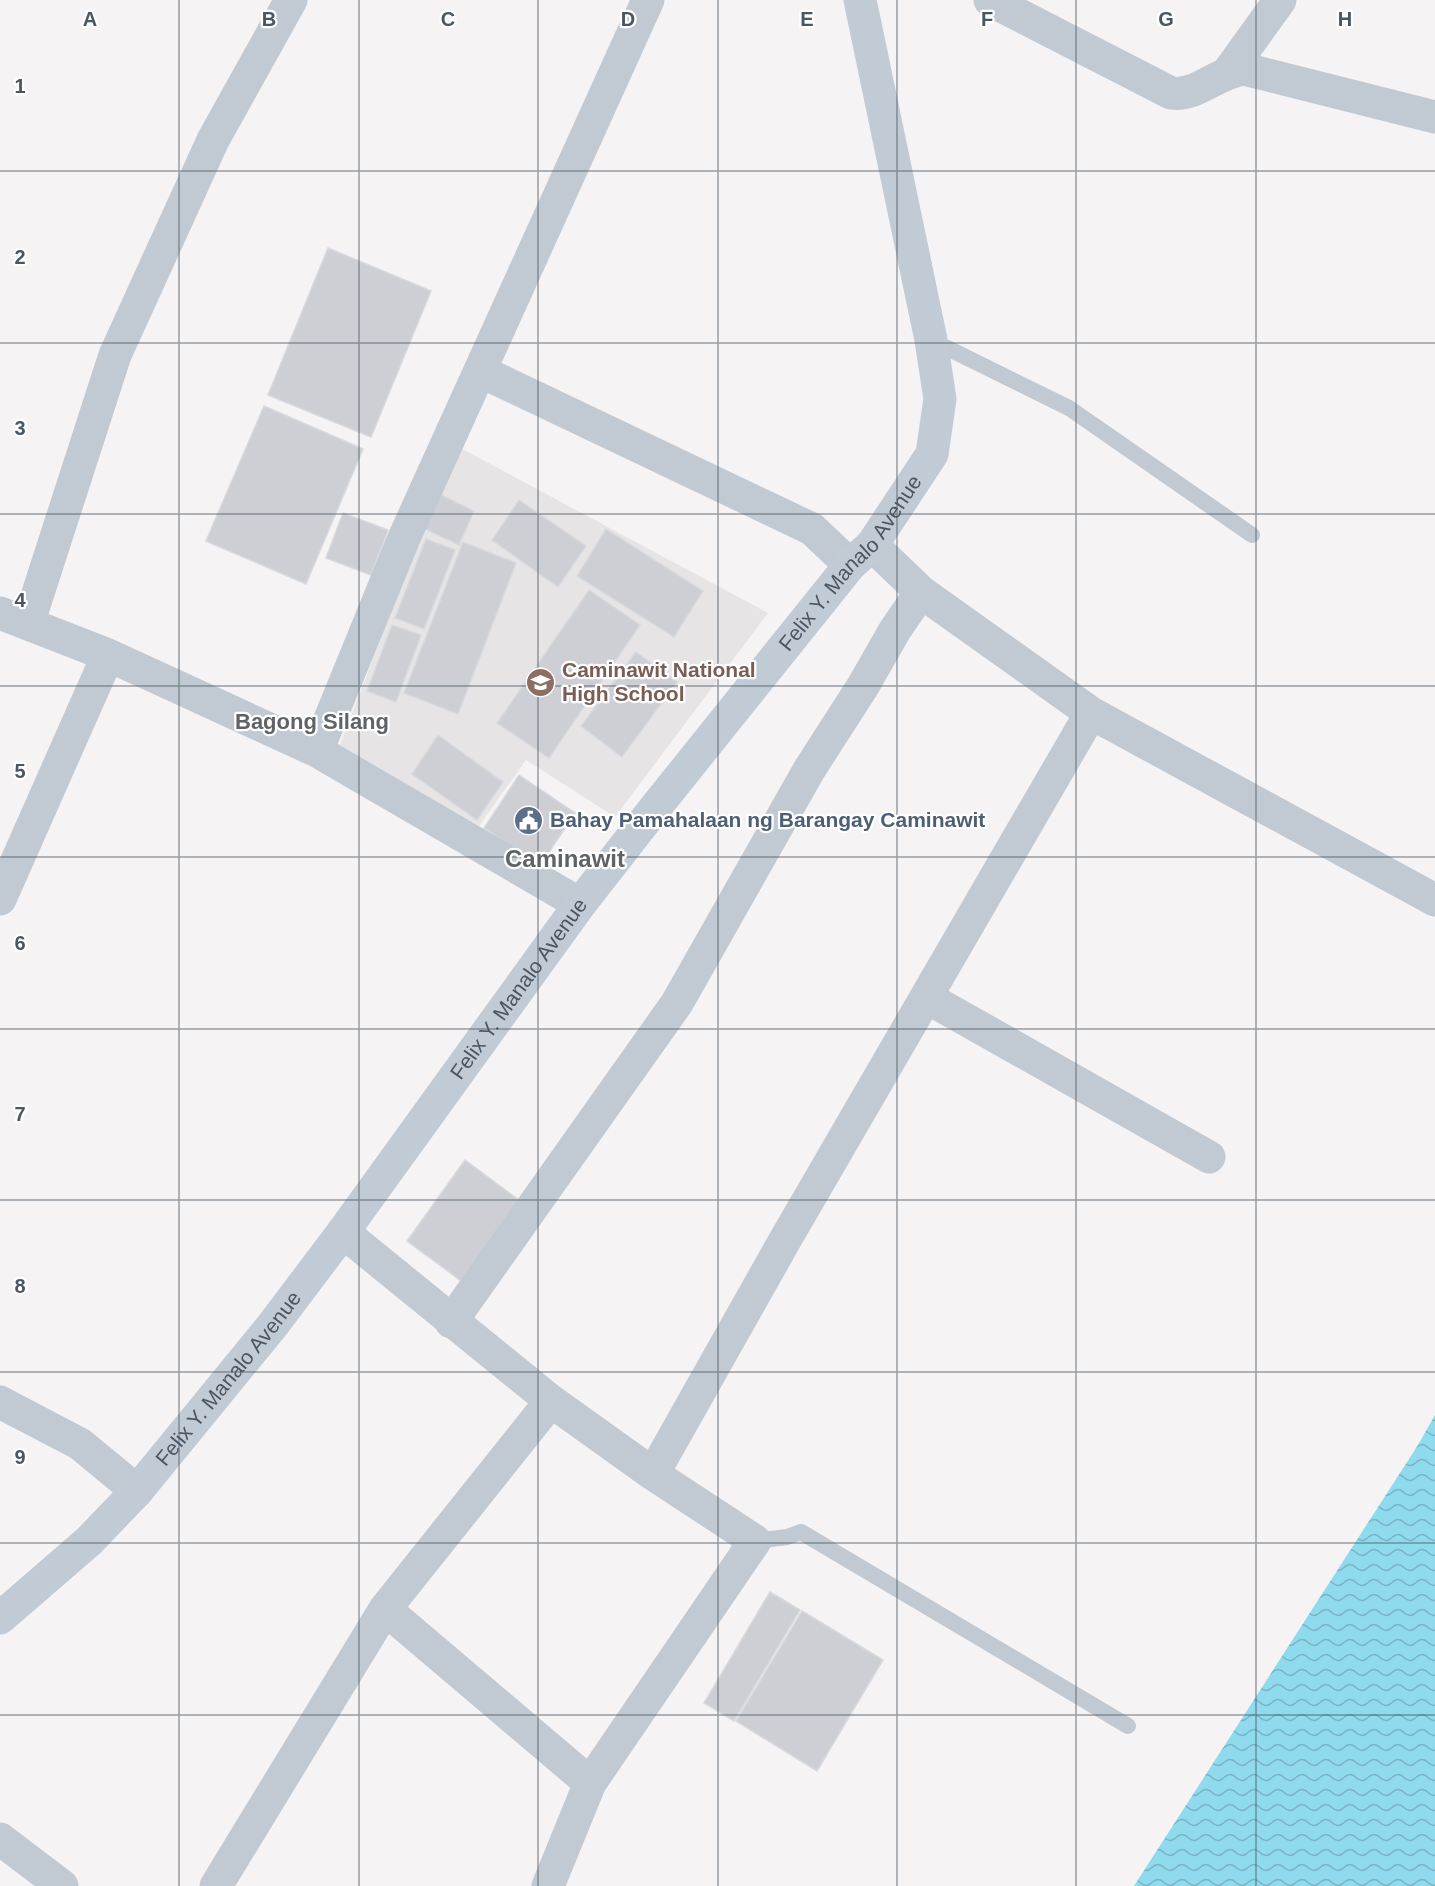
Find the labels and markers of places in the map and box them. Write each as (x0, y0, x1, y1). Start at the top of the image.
place label: Caminawit National High School (562, 658, 756, 705)
school or university icon: Caminawit National High School (525, 666, 557, 698)
public building icon: Bahay Pamahalaan ng Barangay Caminawit (513, 804, 545, 836)
place label: Bahay Pamahalaan ng Barangay Caminawit (550, 808, 985, 831)

